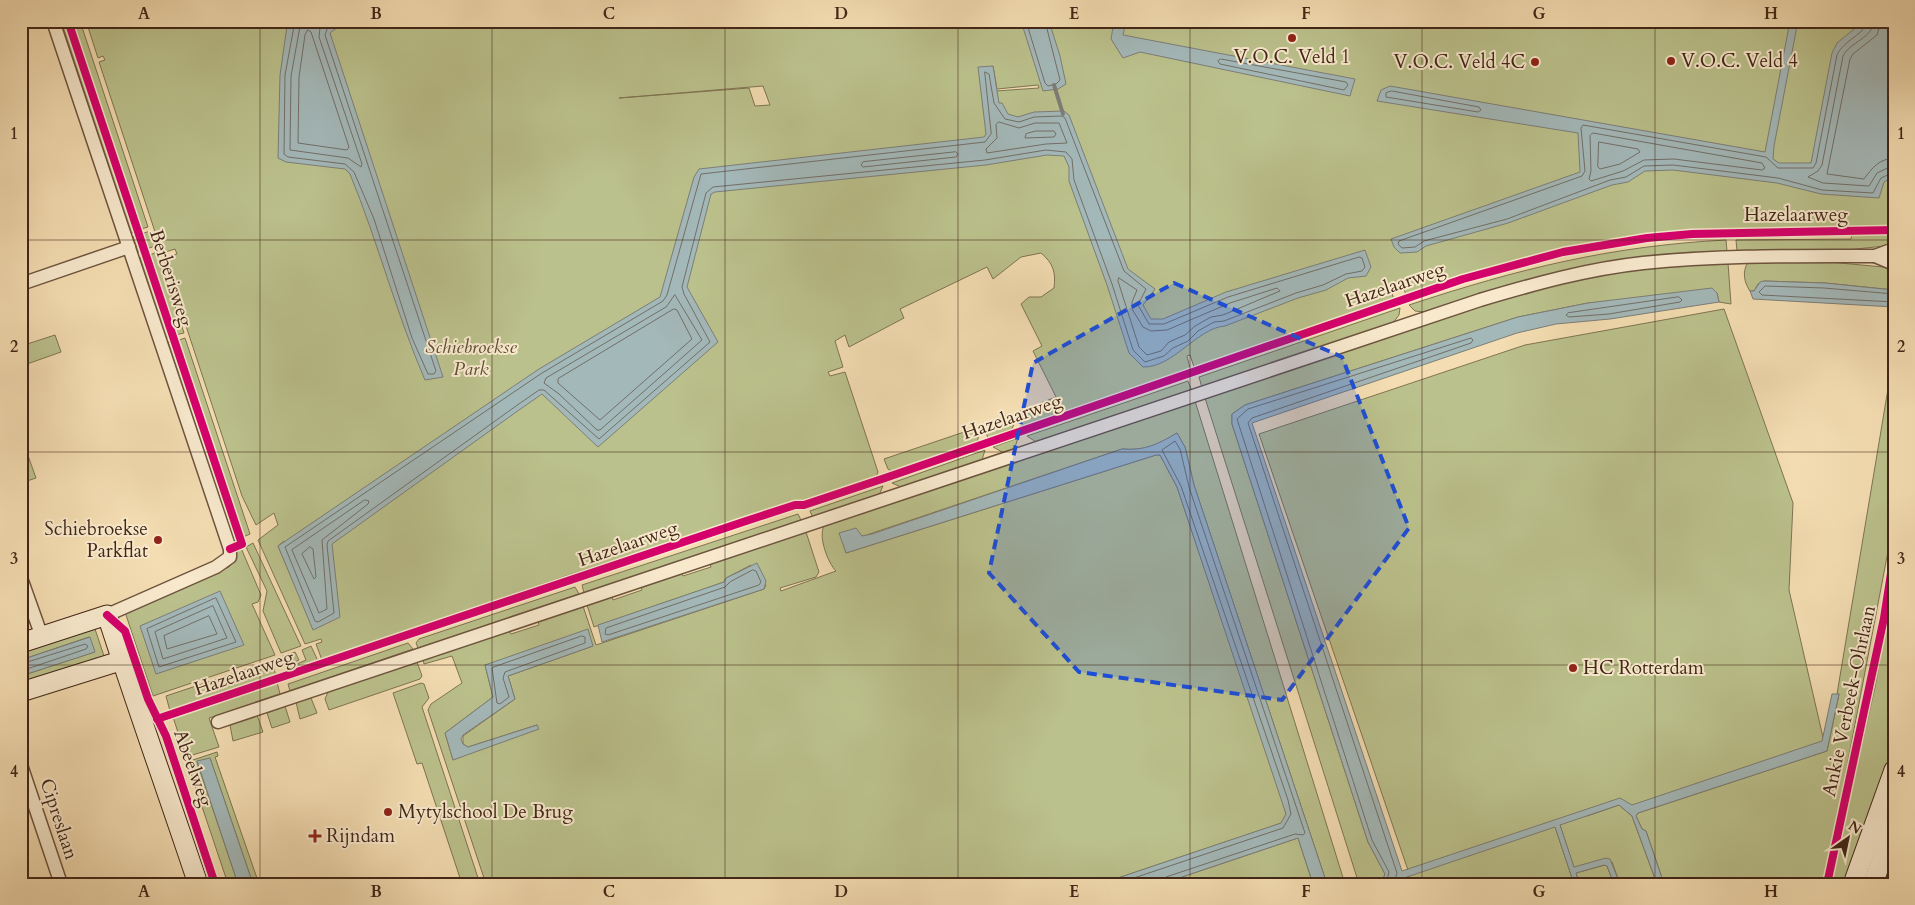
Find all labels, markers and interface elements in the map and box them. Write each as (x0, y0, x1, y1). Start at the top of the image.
text: A (138, 3, 150, 25)
text: B (370, 3, 382, 25)
text: C (603, 3, 615, 25)
text: D (834, 3, 848, 25)
text: E (1069, 3, 1079, 25)
text: F (1301, 3, 1311, 25)
text: G (1532, 3, 1546, 25)
text: H (1764, 3, 1778, 25)
marker: V.O.C. Veld 1 (1286, 32, 1298, 44)
place label: V.O.C. Veld 1 (1234, 44, 1350, 70)
place label: V.O.C. Veld 4 (1681, 48, 1798, 74)
place label: V.O.C. Veld 4C (1394, 49, 1525, 75)
marker: V.O.C. Veld 4 (1665, 55, 1677, 67)
marker: V.O.C. Veld 4C (1529, 56, 1541, 68)
text: 1 (10, 123, 18, 145)
text: 1 (1897, 123, 1905, 145)
street label: Hazelaarweg (1744, 202, 1848, 228)
street label: Berberisweg (143, 226, 199, 330)
street label: Hazelaarweg (1342, 256, 1449, 314)
park label: Schiebroekse Park (425, 334, 517, 382)
text: 2 (10, 336, 18, 358)
text: 2 (1897, 336, 1905, 358)
street label: Hazelaarweg (959, 388, 1066, 446)
street label: Hazelaarweg (575, 515, 682, 573)
place label: Schiebroekse Parkflat (44, 516, 148, 564)
marker: Schiebroekse Parkflat (152, 534, 164, 546)
text: 3 (10, 548, 18, 570)
text: 3 (1897, 548, 1905, 570)
street label: Ankie Verbeek-Ohrlaan (1816, 603, 1882, 799)
street label: Hazelaarweg (191, 644, 298, 702)
place label: HC Rotterdam (1583, 655, 1705, 681)
marker: HC Rotterdam (1567, 662, 1579, 674)
street label: Abeelweg (167, 726, 219, 811)
text: 4 (10, 761, 18, 783)
text: 4 (1897, 761, 1905, 783)
street label: Cipreslaan (34, 775, 84, 863)
place label: Mytylschool De Brug (398, 799, 573, 825)
marker: Mytylschool De Brug (382, 806, 394, 818)
north arrow (1822, 812, 1872, 862)
text: N (1845, 816, 1865, 839)
place label: Rijndam (326, 823, 396, 849)
marker: Rijndam (308, 829, 322, 843)
text: A (138, 881, 150, 903)
text: B (370, 881, 382, 903)
text: C (603, 881, 615, 903)
text: D (834, 881, 848, 903)
text: E (1069, 881, 1079, 903)
text: F (1301, 881, 1311, 903)
text: G (1532, 881, 1546, 903)
text: H (1764, 881, 1778, 903)

